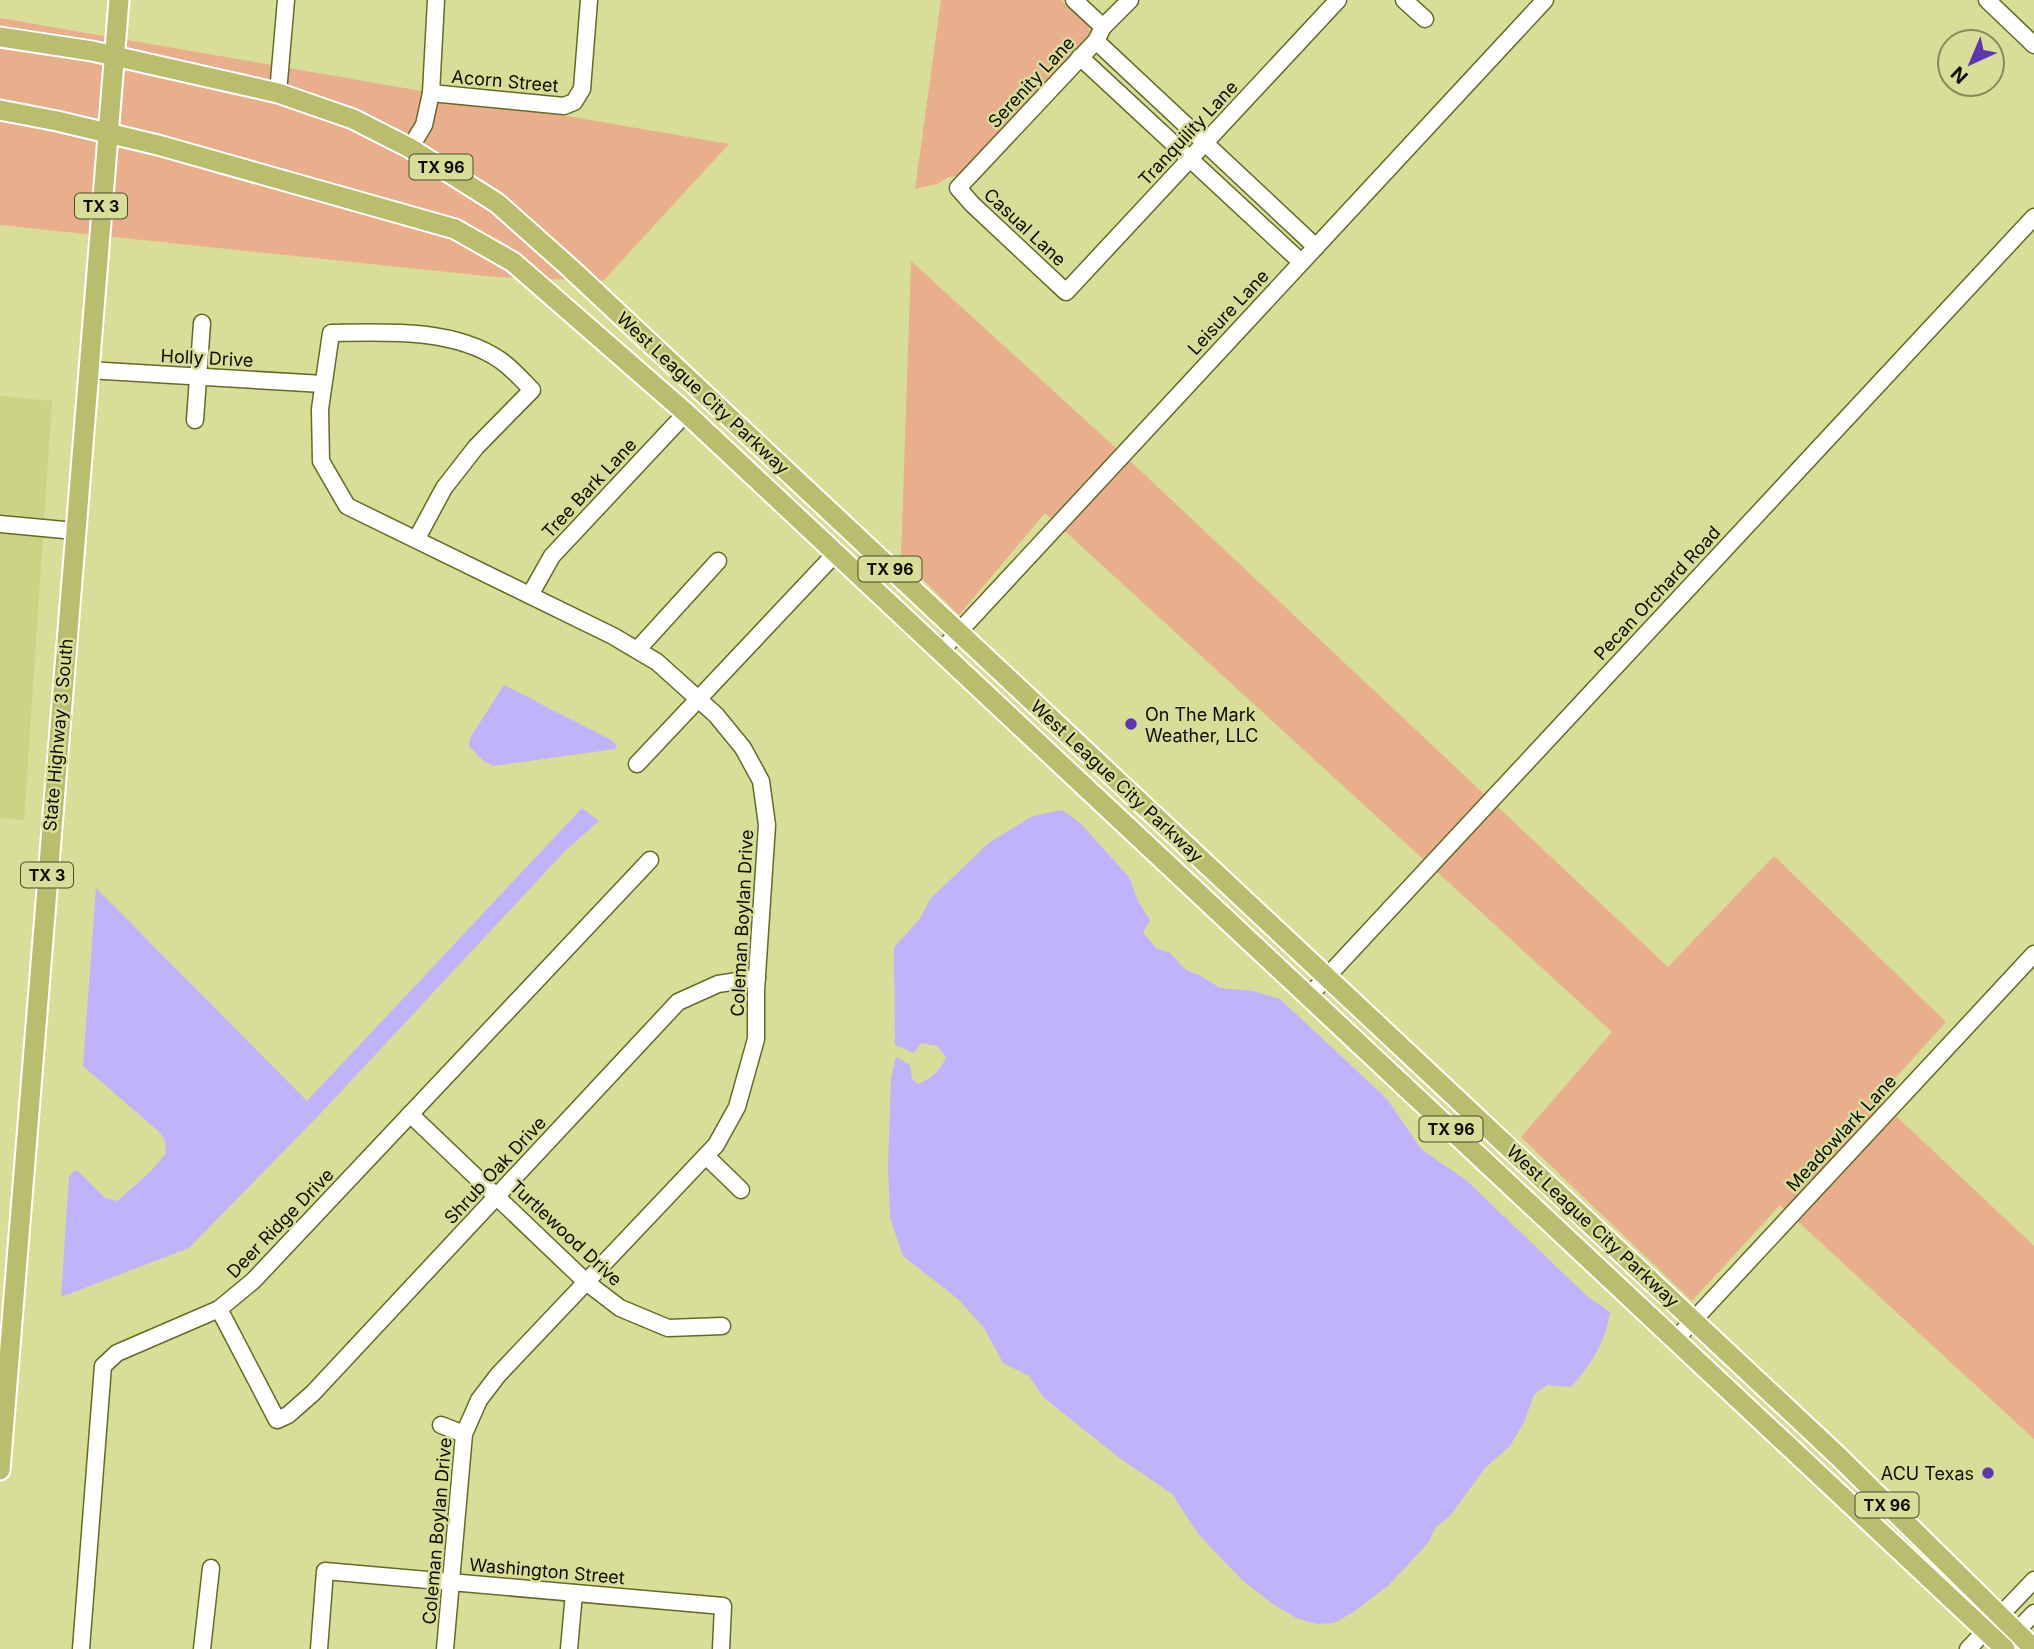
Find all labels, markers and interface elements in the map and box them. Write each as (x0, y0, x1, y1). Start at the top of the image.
north arrow (1936, 28, 2006, 98)
street label: Serenity Lane (983, 32, 1079, 132)
text: N (1946, 62, 1973, 88)
street label: Acorn Street (451, 66, 559, 96)
street label: Tranquility Lane (1134, 76, 1242, 190)
road number: TX 96 (410, 154, 472, 180)
street label: Casual Lane (980, 184, 1070, 270)
road number: TX 3 (75, 194, 127, 218)
street label: Leisure Lane (1183, 265, 1273, 359)
street label: West League City Parkway (612, 308, 794, 478)
street label: Holly Drive (160, 345, 254, 371)
street label: Tree Bark Lane (538, 434, 640, 542)
street label: Pecan Orchard Road (1590, 522, 1724, 664)
road number: TX 96 (858, 556, 922, 582)
street label: State Highway 3 South (39, 638, 77, 832)
street label: West League City Parkway (1026, 696, 1208, 866)
place label: On The Mark Weather, LLC (1145, 704, 1259, 746)
marker: On The Mark Weather, LLC (1123, 716, 1139, 732)
street label: Coleman Boylan Drive (727, 829, 757, 1017)
road number: TX 3 (21, 862, 73, 888)
street label: Meadowlark Lane (1782, 1071, 1900, 1195)
street label: Shrub Oak Drive (440, 1112, 550, 1228)
road number: TX 96 (1420, 1116, 1482, 1142)
street label: West League City Parkway (1502, 1141, 1684, 1311)
street label: Deer Ridge Drive (222, 1164, 338, 1282)
street label: Turtlewood Drive (506, 1176, 626, 1290)
street label: Coleman Boylan Drive (418, 1437, 456, 1625)
place label: ACU Texas (1881, 1463, 1974, 1484)
marker: ACU Texas (1980, 1465, 1996, 1481)
road number: TX 96 (1856, 1492, 1918, 1518)
street label: Washington Street (468, 1554, 626, 1588)

